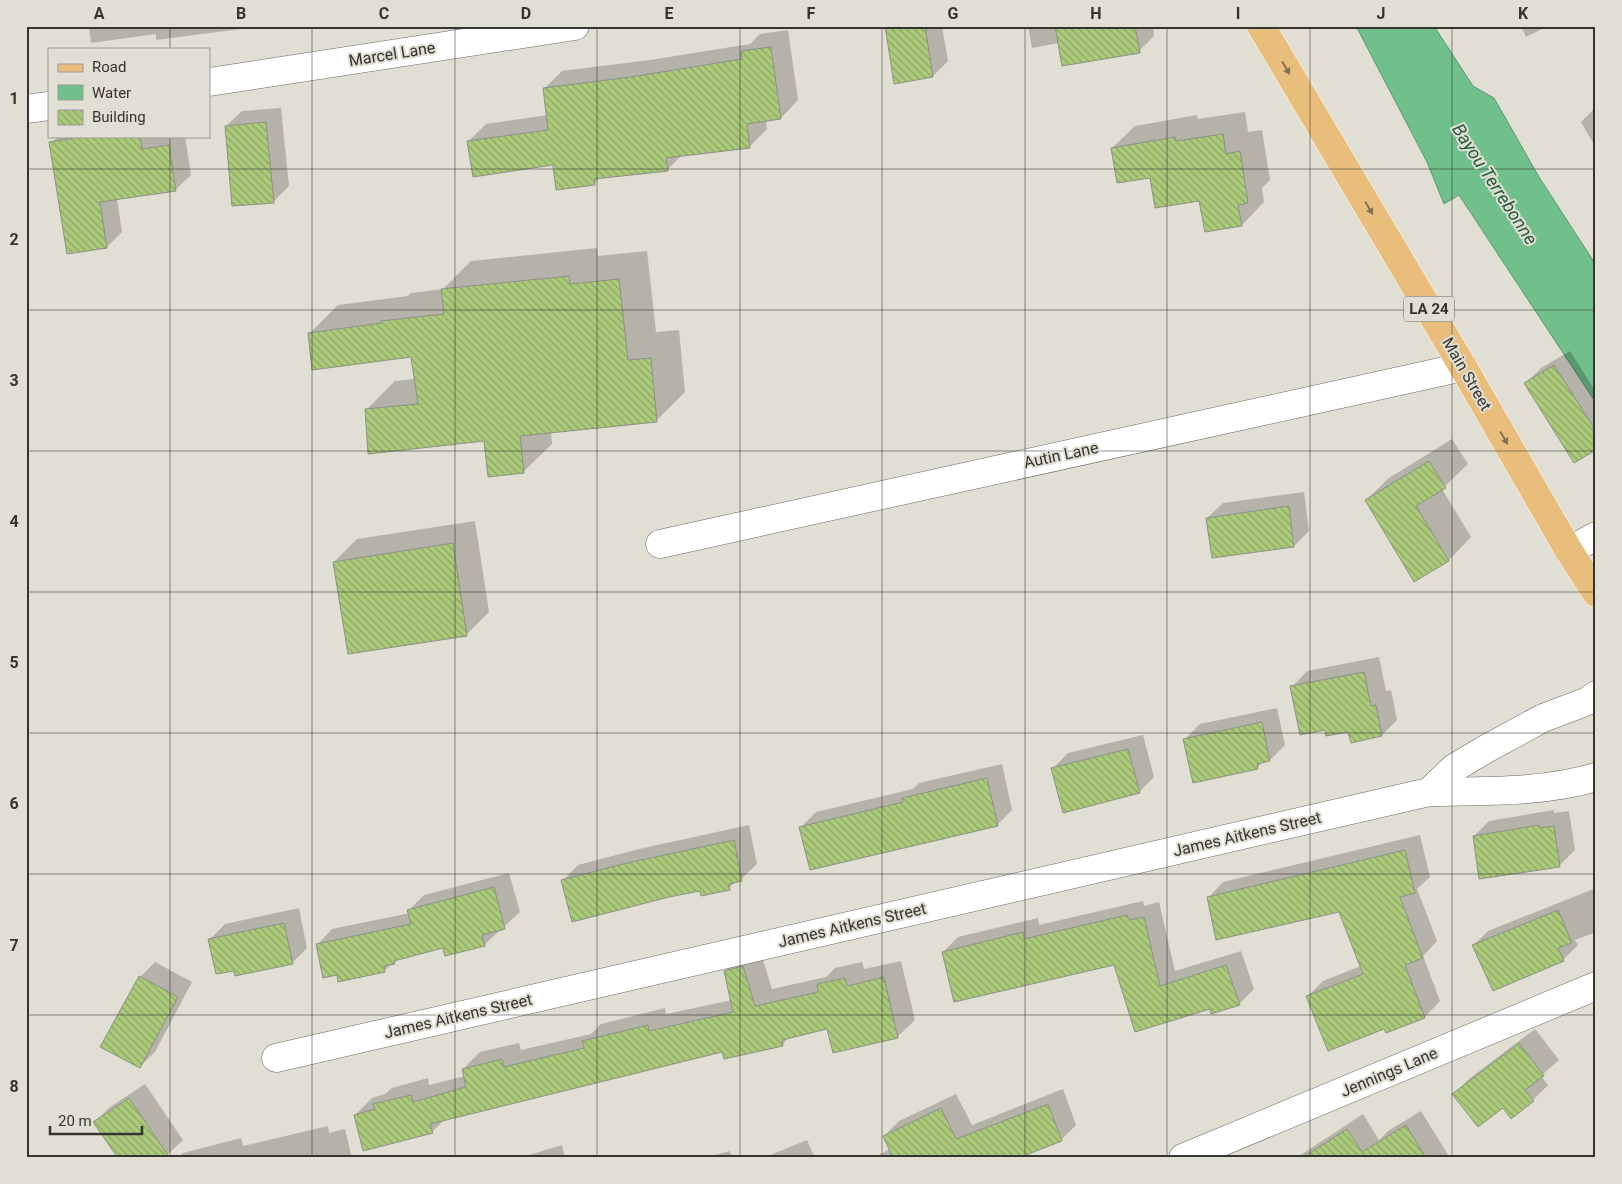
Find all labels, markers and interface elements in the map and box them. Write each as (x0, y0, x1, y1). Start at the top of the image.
text: A (94, 4, 105, 23)
text: B (236, 4, 246, 23)
text: C (379, 4, 389, 23)
text: D (521, 4, 531, 23)
text: E (665, 4, 674, 23)
text: F (807, 4, 816, 23)
text: G (948, 4, 959, 23)
text: H (1090, 4, 1102, 23)
text: I (1236, 4, 1240, 23)
text: J (1377, 4, 1385, 23)
text: K (1518, 4, 1529, 23)
street label: Marcel Lane (347, 38, 437, 70)
legend (48, 48, 210, 138)
text: Road (92, 58, 126, 76)
one-way arrow (1281, 62, 1290, 75)
text: Water (92, 84, 131, 102)
text: 1 (9, 89, 19, 108)
text: Building (92, 108, 146, 126)
water label: Bayou Terrebonne (1448, 120, 1542, 248)
one-way arrow (1364, 201, 1373, 214)
text: 2 (9, 230, 19, 249)
road number: LA 24 (1404, 296, 1454, 322)
street label: Main Street (1438, 334, 1496, 414)
text: 3 (9, 371, 19, 390)
one-way arrow (1500, 432, 1509, 445)
street label: Autin Lane (1022, 438, 1100, 472)
text: 4 (9, 512, 19, 531)
text: 5 (9, 653, 19, 672)
text: 6 (9, 794, 19, 813)
street label: James Aitkens Street (1171, 808, 1323, 860)
street label: James Aitkens Street (776, 899, 928, 951)
text: 7 (9, 936, 19, 955)
street label: James Aitkens Street (382, 990, 534, 1042)
street label: Jennings Lane (1338, 1043, 1440, 1101)
text: 8 (9, 1077, 19, 1096)
scale bar (50, 1104, 142, 1136)
text: 20 m (58, 1112, 92, 1130)

